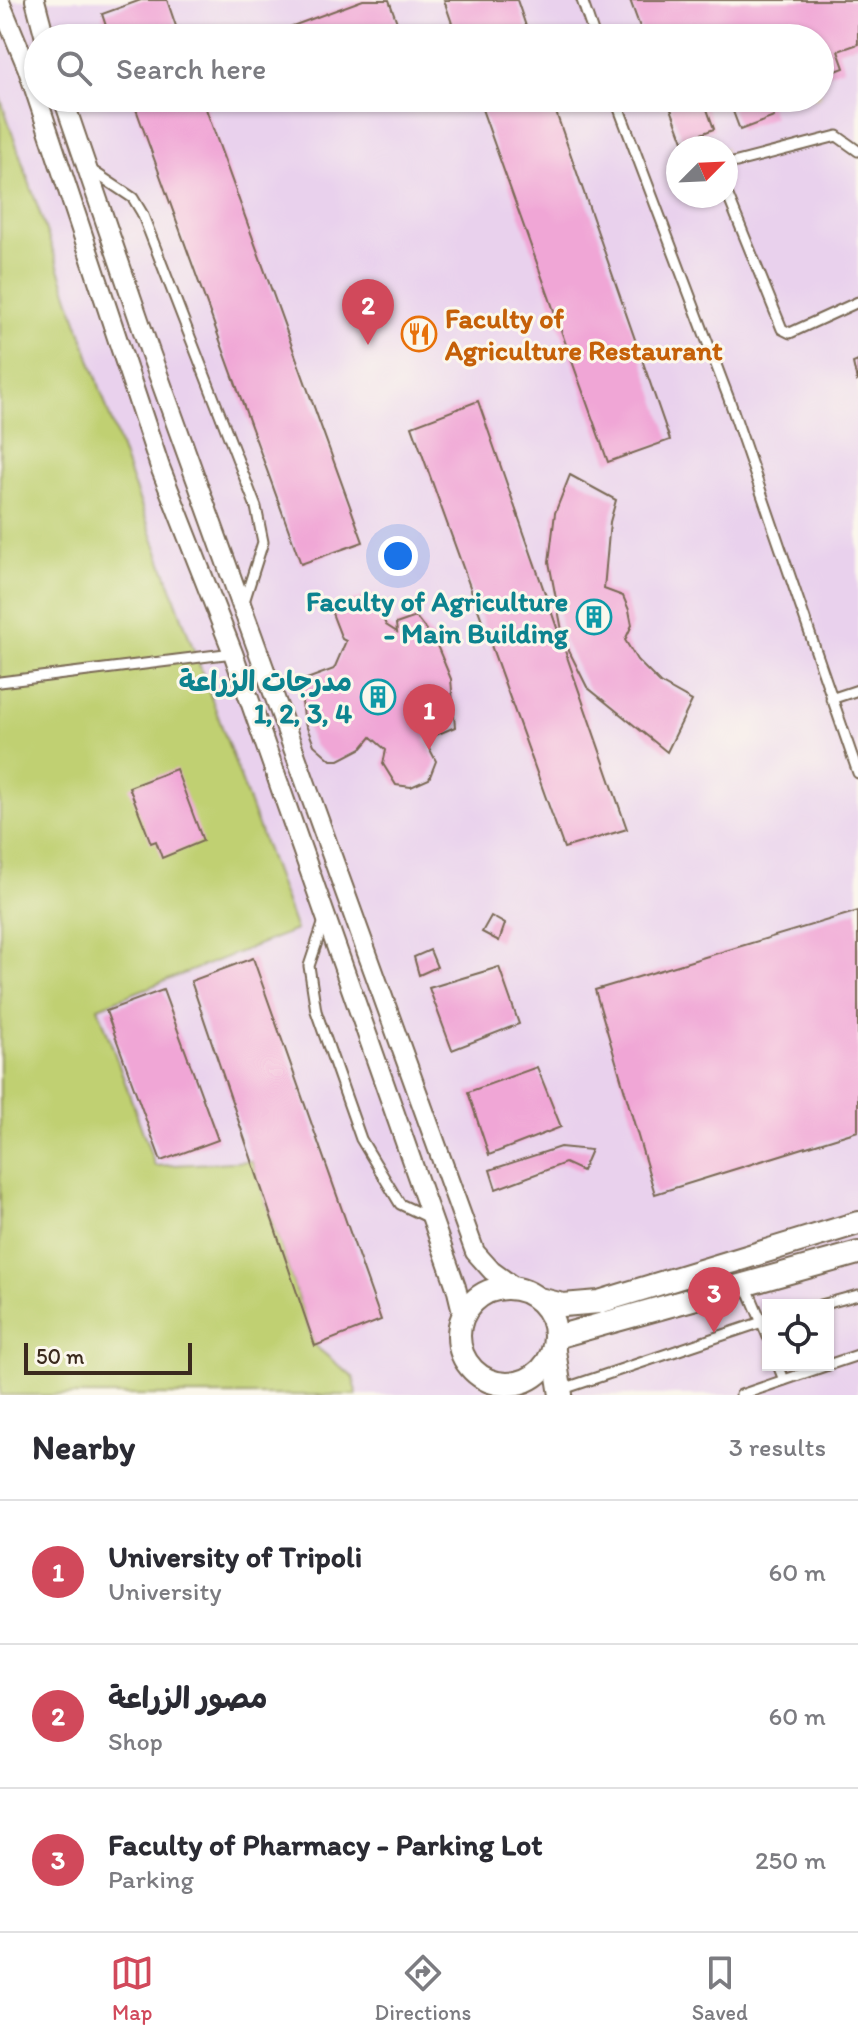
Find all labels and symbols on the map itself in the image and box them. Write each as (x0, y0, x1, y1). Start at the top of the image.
north arrow (666, 136, 738, 208)
pin: 2 (342, 279, 394, 345)
place label: Faculty of Agriculture Restaurant (444, 301, 723, 367)
restaurant icon: Faculty of Agriculture Restaurant (400, 315, 438, 353)
your location (378, 536, 418, 576)
place label: Faculty of Agriculture - Main Building (306, 584, 569, 650)
building icon: Faculty of Agriculture - Main Building (575, 598, 613, 636)
place label: مدرجات الزراعة 1, 2, 3, 4 (179, 664, 352, 730)
building icon: مدرجات الزراعة 1, 2, 3, 4 (359, 678, 397, 716)
pin: 1 (403, 684, 455, 750)
pin: 3 (688, 1267, 740, 1333)
scale bar (24, 1339, 192, 1375)

